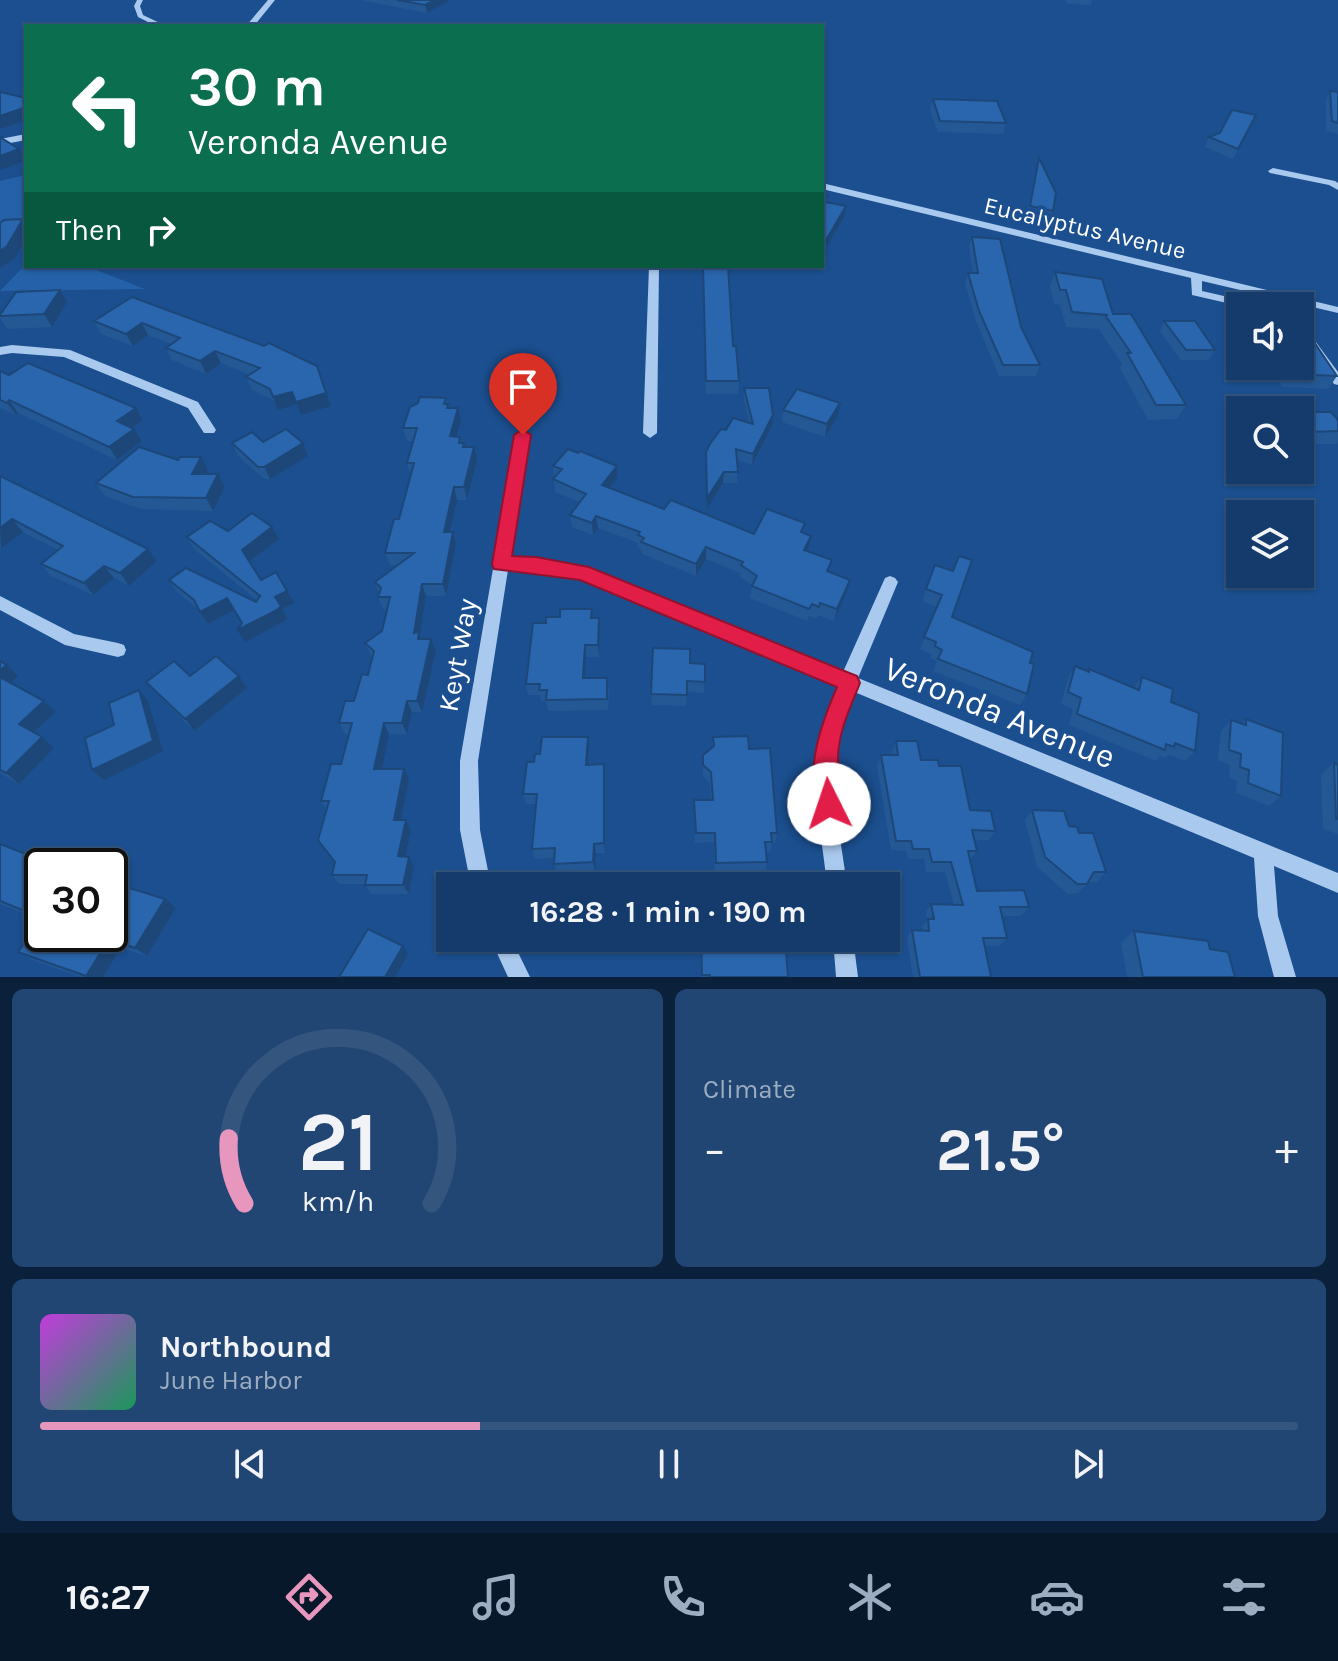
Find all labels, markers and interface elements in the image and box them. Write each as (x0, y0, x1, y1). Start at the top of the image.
text: 30 m (188, 54, 326, 119)
icon: left (56, 56, 160, 160)
text: Veronda Avenue (188, 121, 448, 163)
street label: Eucalyptus Avenue (981, 191, 1189, 265)
icon: right (139, 208, 183, 252)
text: Then (56, 212, 123, 248)
map controls (1226, 292, 1314, 588)
button: sound (1226, 292, 1314, 380)
pin (489, 353, 557, 435)
icon: arrive (501, 365, 545, 409)
button: search (1226, 396, 1314, 484)
button: layers (1226, 500, 1314, 588)
street label: Keyt Way (431, 596, 484, 714)
street label: Veronda Avenue (878, 648, 1121, 777)
position arrow (787, 762, 871, 846)
speed limit sign: 30 (24, 848, 128, 952)
text: 16:28 · 1 min · 190 m (529, 894, 807, 930)
text: Climate (703, 1074, 796, 1105)
text: 21 (298, 1094, 378, 1191)
text: 21.5° (936, 1115, 1065, 1185)
text: − (703, 1124, 726, 1175)
text: + (1275, 1124, 1298, 1175)
text: km/h (301, 1185, 374, 1218)
text: Northbound (160, 1329, 332, 1365)
text: June Harbor (160, 1365, 302, 1396)
icon: previous (228, 1442, 272, 1486)
icon: pause (647, 1442, 691, 1486)
icon: next (1066, 1442, 1110, 1486)
icon: directions (281, 1569, 337, 1625)
icon: music (468, 1569, 524, 1625)
icon: phone (655, 1569, 711, 1625)
icon: climate (842, 1569, 898, 1625)
icon: car (1029, 1569, 1085, 1625)
icon: filters (1216, 1569, 1272, 1625)
text: 16:27 (66, 1576, 150, 1618)

